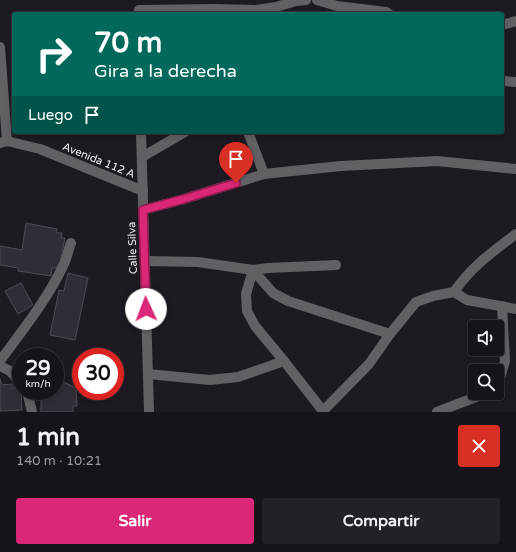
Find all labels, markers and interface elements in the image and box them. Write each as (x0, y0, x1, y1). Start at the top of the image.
text: 70 m (94, 26, 162, 60)
icon: right (28, 28, 80, 80)
text: Gira a la derecha (94, 60, 237, 82)
icon: arrive (81, 104, 103, 126)
text: Luego (28, 106, 73, 124)
street label: Avenida 112 A (61, 140, 137, 181)
pin (219, 142, 253, 183)
icon: arrive (225, 148, 247, 170)
street label: Calle Silva (125, 222, 140, 274)
position arrow (125, 288, 167, 330)
map controls (468, 320, 504, 400)
button: sound (468, 320, 504, 356)
speed limit sign: 30 (72, 348, 124, 400)
text: 29 (25, 357, 51, 381)
button: search (468, 364, 504, 400)
text: km/h (25, 378, 51, 390)
text: 1 min (16, 423, 80, 452)
button: close (458, 425, 500, 467)
text: 140 m · 10:21 (16, 453, 102, 469)
button: Salir (16, 498, 254, 544)
button: Compartir (262, 498, 500, 544)

